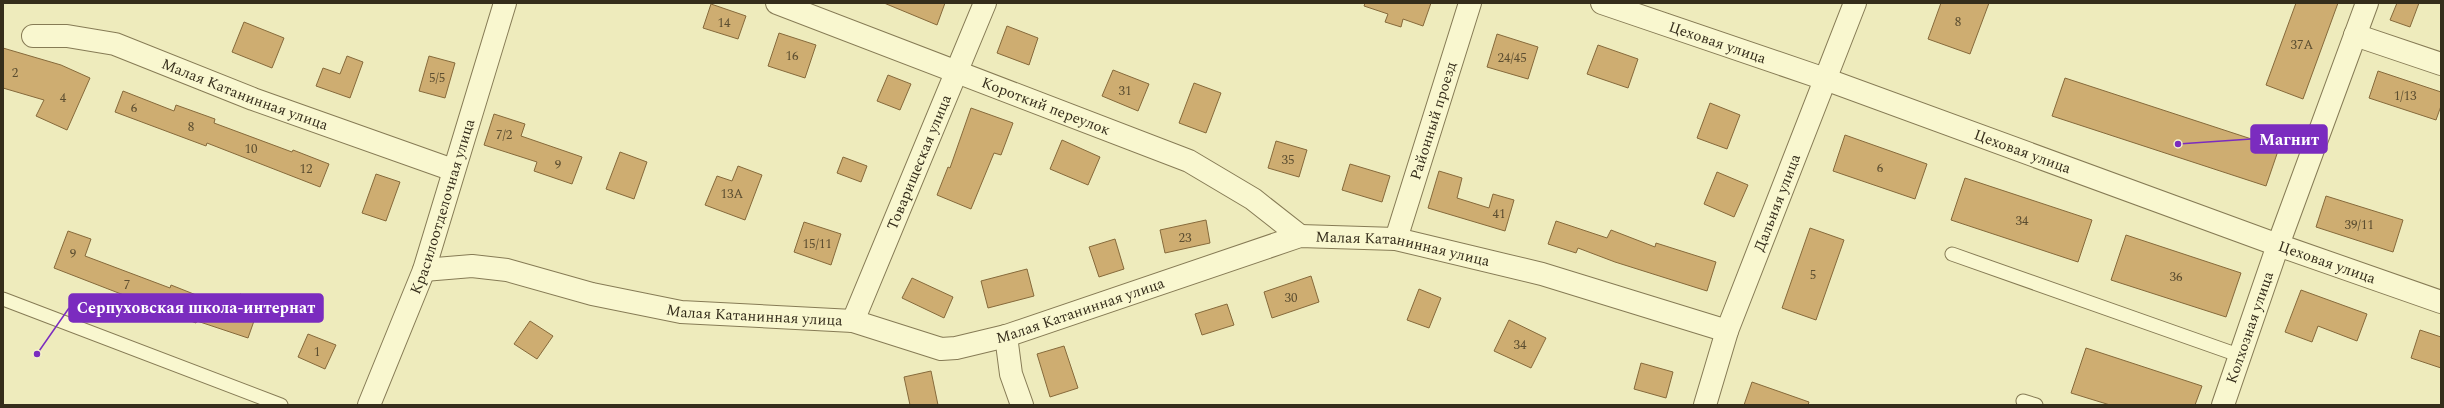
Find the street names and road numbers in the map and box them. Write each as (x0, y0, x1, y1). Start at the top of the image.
street label: Цеховая улица (1665, 16, 1770, 70)
street label: Малая Катанинная улица (158, 53, 332, 137)
street label: Районный проезд (1404, 59, 1463, 183)
street label: Короткий переулок (978, 71, 1114, 142)
street label: Товарищеская улица (881, 90, 958, 234)
street label: Красилоотделочная улица (404, 115, 481, 298)
street label: Цеховая улица (1971, 124, 2075, 180)
street label: Дальняя улица (1748, 150, 1807, 255)
street label: Малая Катанинная улица (1315, 225, 1493, 273)
street label: Цеховая улица (2275, 235, 2379, 291)
street label: Колхозная улица (2220, 268, 2280, 387)
street label: Малая Катанинная улица (994, 272, 1168, 350)
street label: Малая Катанинная улица (664, 298, 844, 332)

